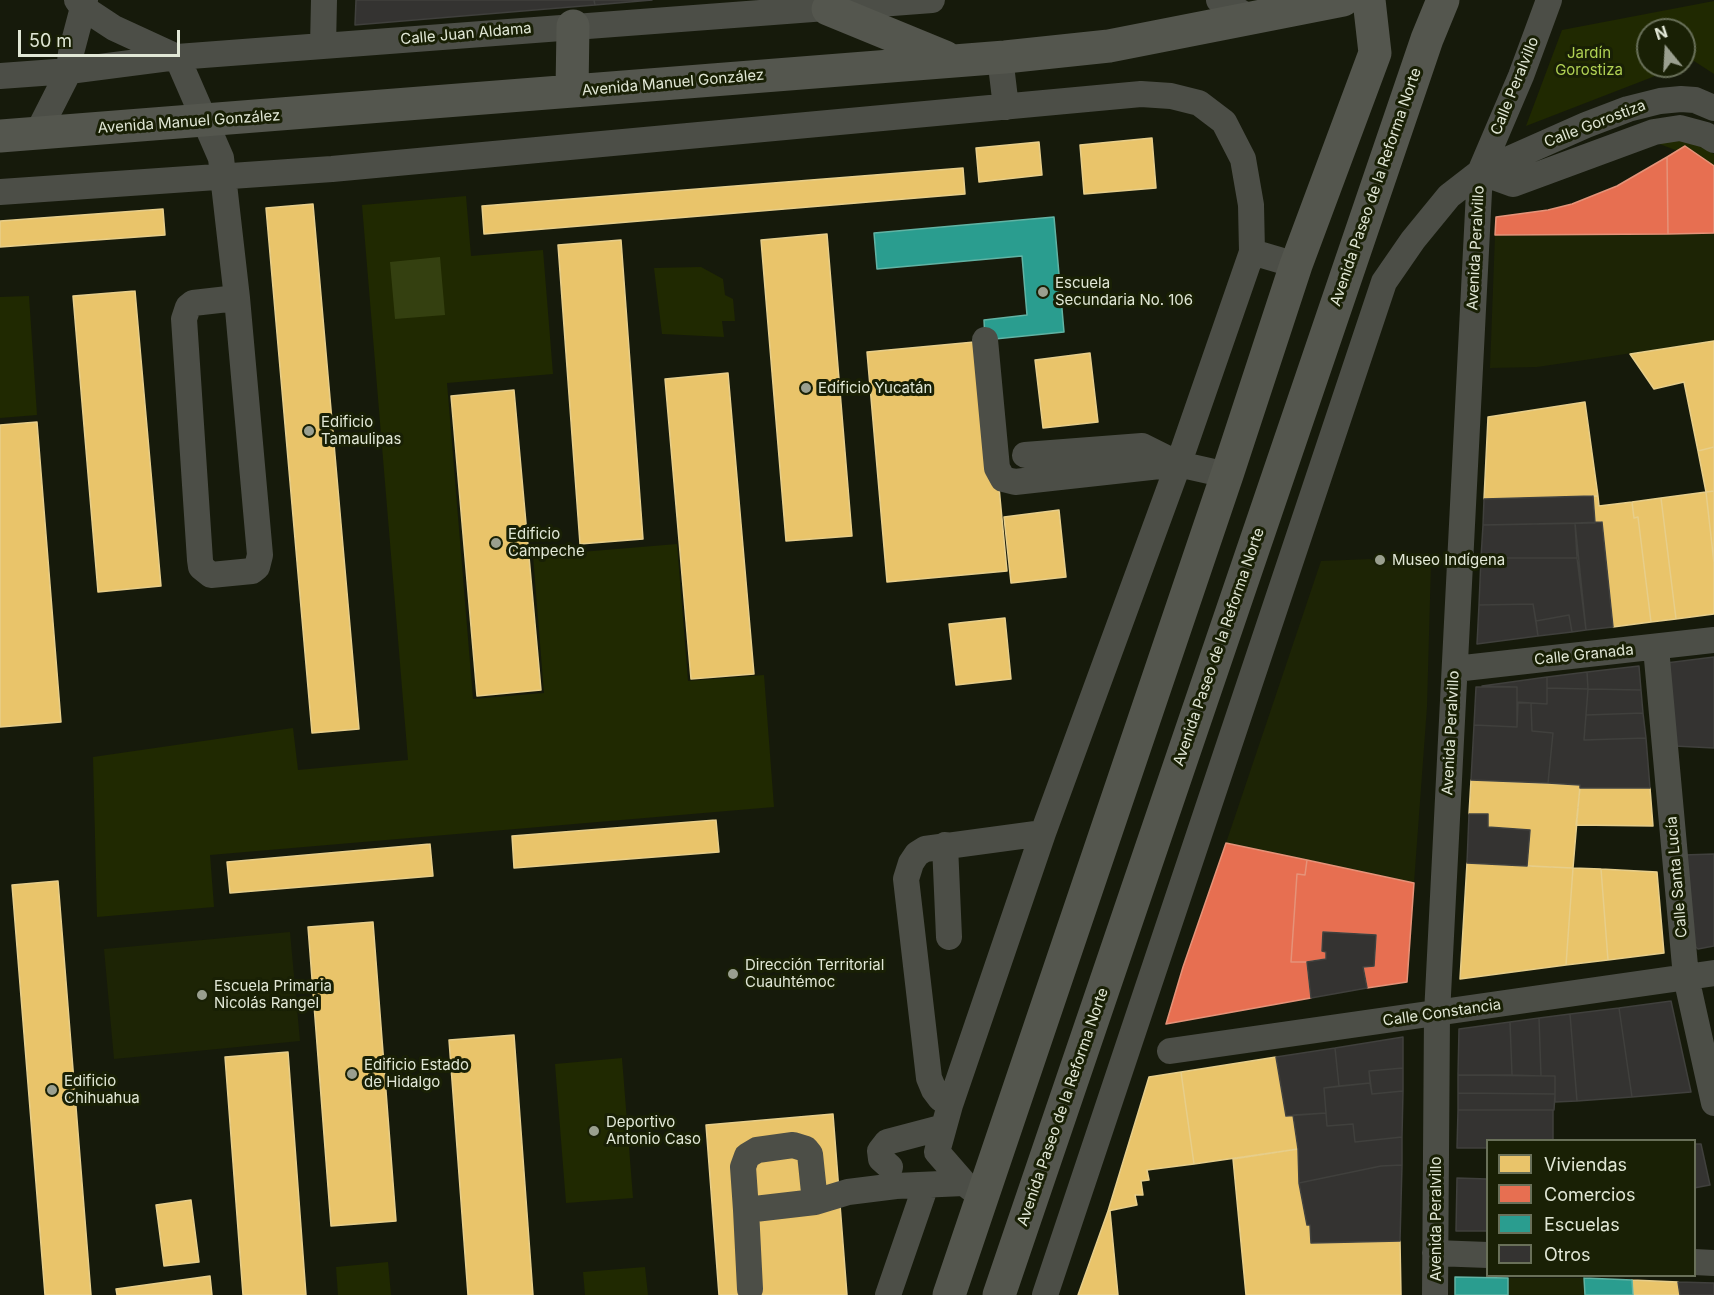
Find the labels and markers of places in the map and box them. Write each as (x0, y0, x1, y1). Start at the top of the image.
place label: Escuela Secundaria No. 106 (1055, 274, 1193, 309)
marker: Escuela Secundaria No. 106 (1036, 285, 1050, 299)
place label: Edificio Yucatán (818, 379, 932, 397)
marker: Edificio Yucatán (799, 381, 813, 395)
place label: Edificio Tamaulipas (321, 413, 401, 448)
marker: Edificio Tamaulipas (302, 424, 316, 438)
place label: Edificio Campeche (508, 525, 585, 560)
marker: Edificio Campeche (489, 536, 503, 550)
place label: Museo Indígena (1392, 551, 1505, 569)
marker: Museo Indígena (1373, 553, 1387, 567)
place label: Dirección Territorial Cuauhtémoc (745, 956, 884, 991)
marker: Dirección Territorial Cuauhtémoc (726, 967, 740, 981)
place label: Escuela Primaria Nicolás Rangel (214, 977, 332, 1012)
marker: Escuela Primaria Nicolás Rangel (195, 988, 209, 1002)
place label: Edificio Estado de Hidalgo (364, 1056, 469, 1091)
marker: Edificio Estado de Hidalgo (345, 1067, 359, 1081)
place label: Edificio Chihuahua (64, 1072, 140, 1107)
marker: Edificio Chihuahua (45, 1083, 59, 1097)
place label: Deportivo Antonio Caso (606, 1113, 701, 1148)
marker: Deportivo Antonio Caso (587, 1124, 601, 1138)

